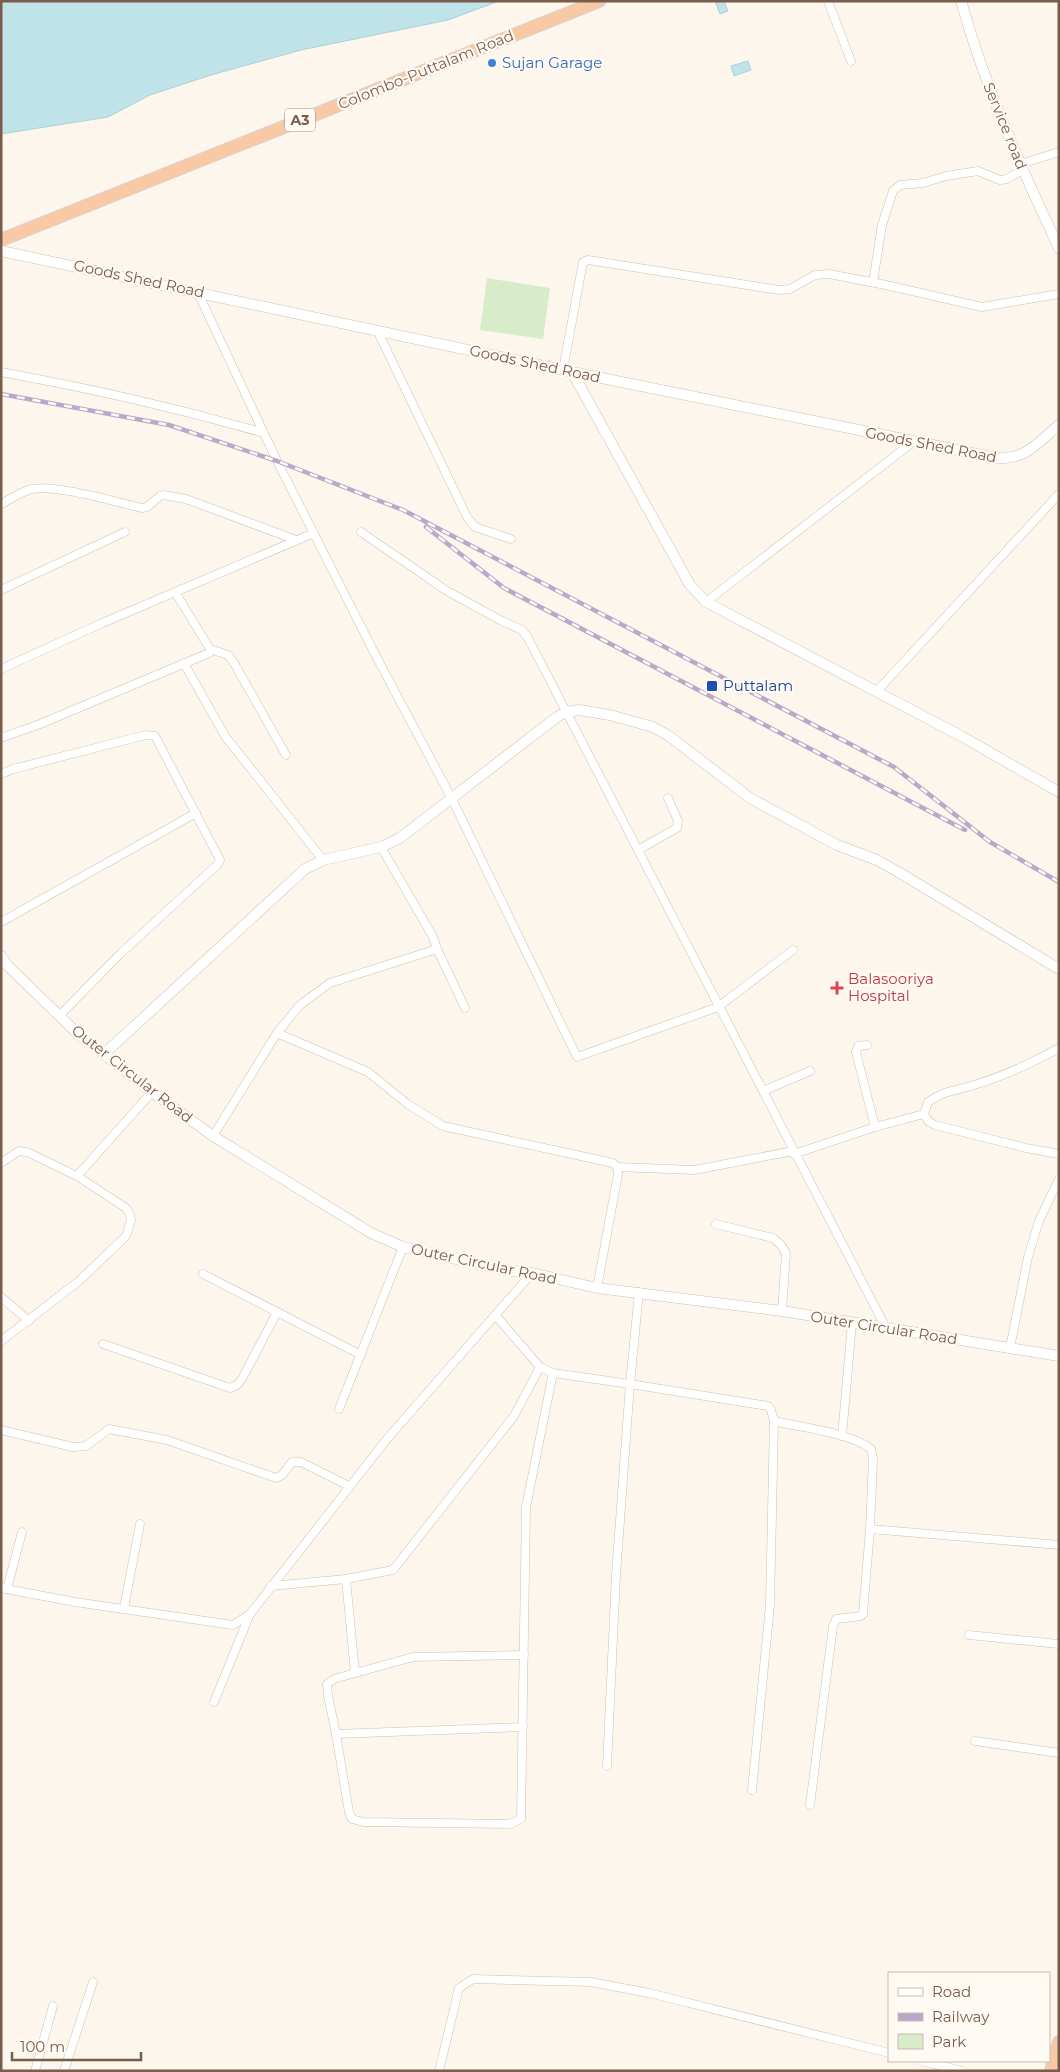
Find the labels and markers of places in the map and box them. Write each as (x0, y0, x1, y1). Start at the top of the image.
place label: Sujan Garage (502, 53, 602, 72)
marker: Sujan Garage (486, 57, 498, 69)
place label: Puttalam (723, 676, 793, 695)
marker: Puttalam (705, 679, 719, 693)
place label: Balasooriya Hospital (848, 969, 934, 1005)
marker: Balasooriya Hospital (830, 981, 844, 995)

